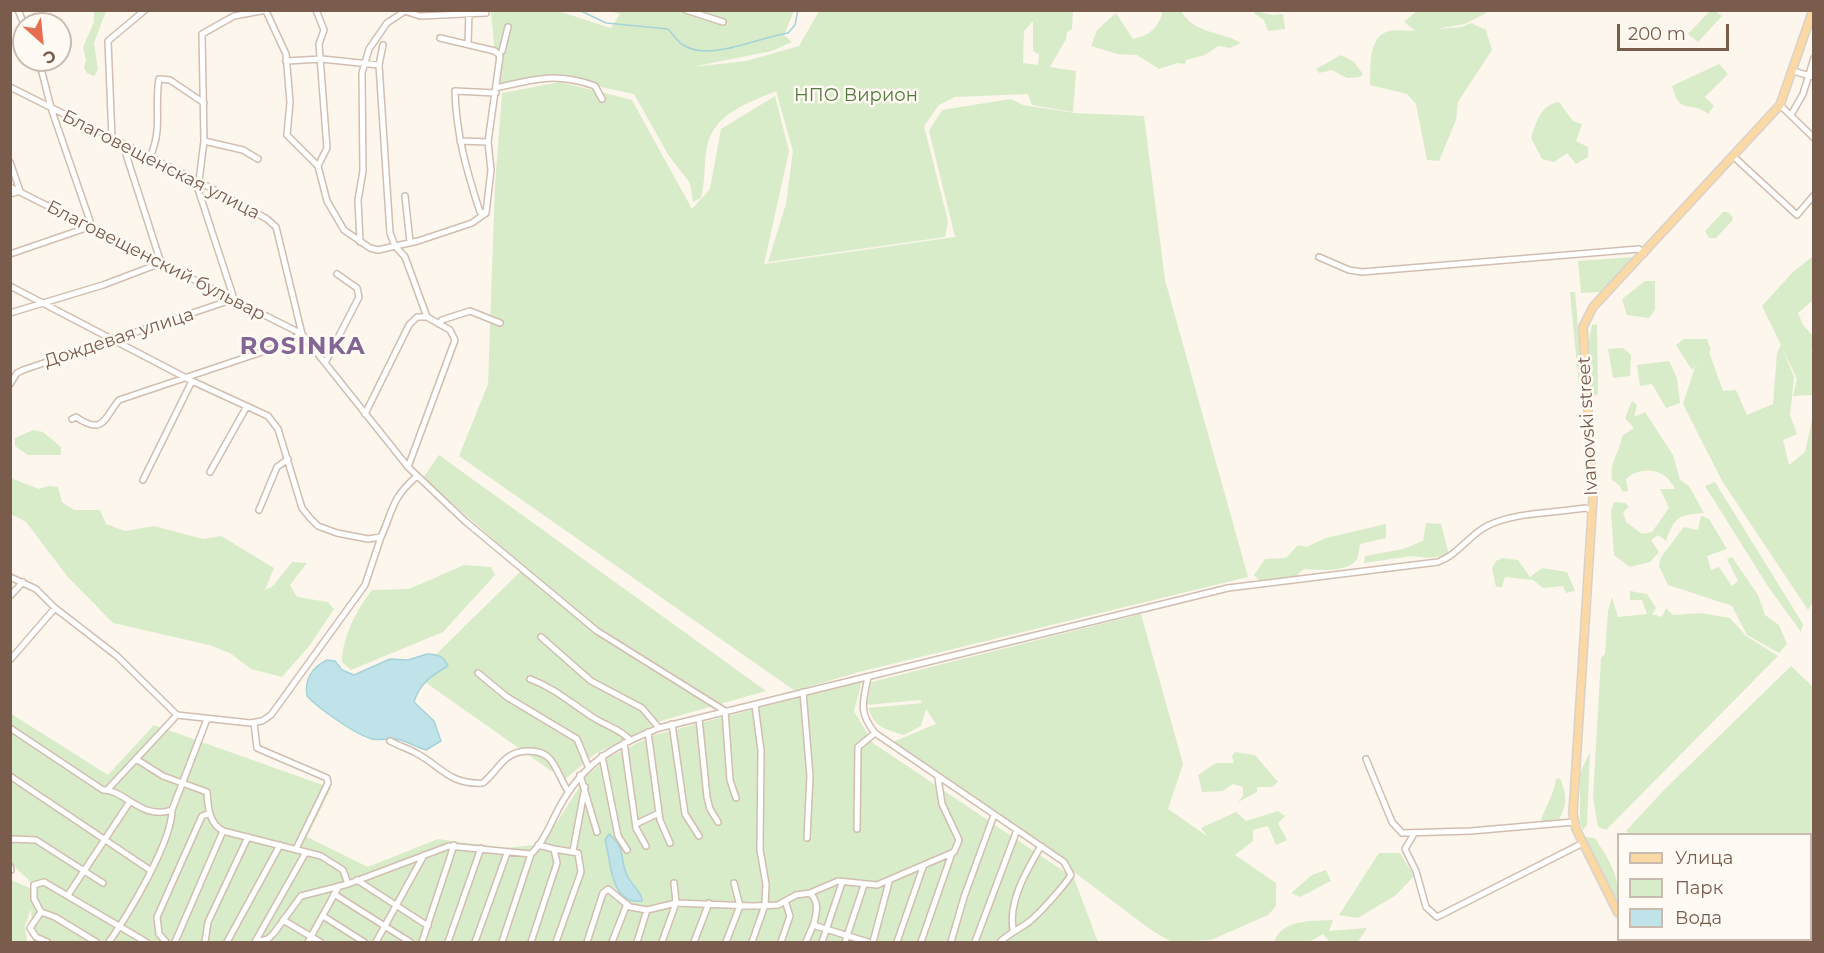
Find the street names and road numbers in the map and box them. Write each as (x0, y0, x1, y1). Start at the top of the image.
street label: Благовещенская улица (59, 106, 263, 224)
street label: Благовещенский бульвар (43, 196, 269, 326)
street label: Дождевая улица (41, 304, 197, 372)
street label: Ivanovski street (1574, 356, 1602, 496)

